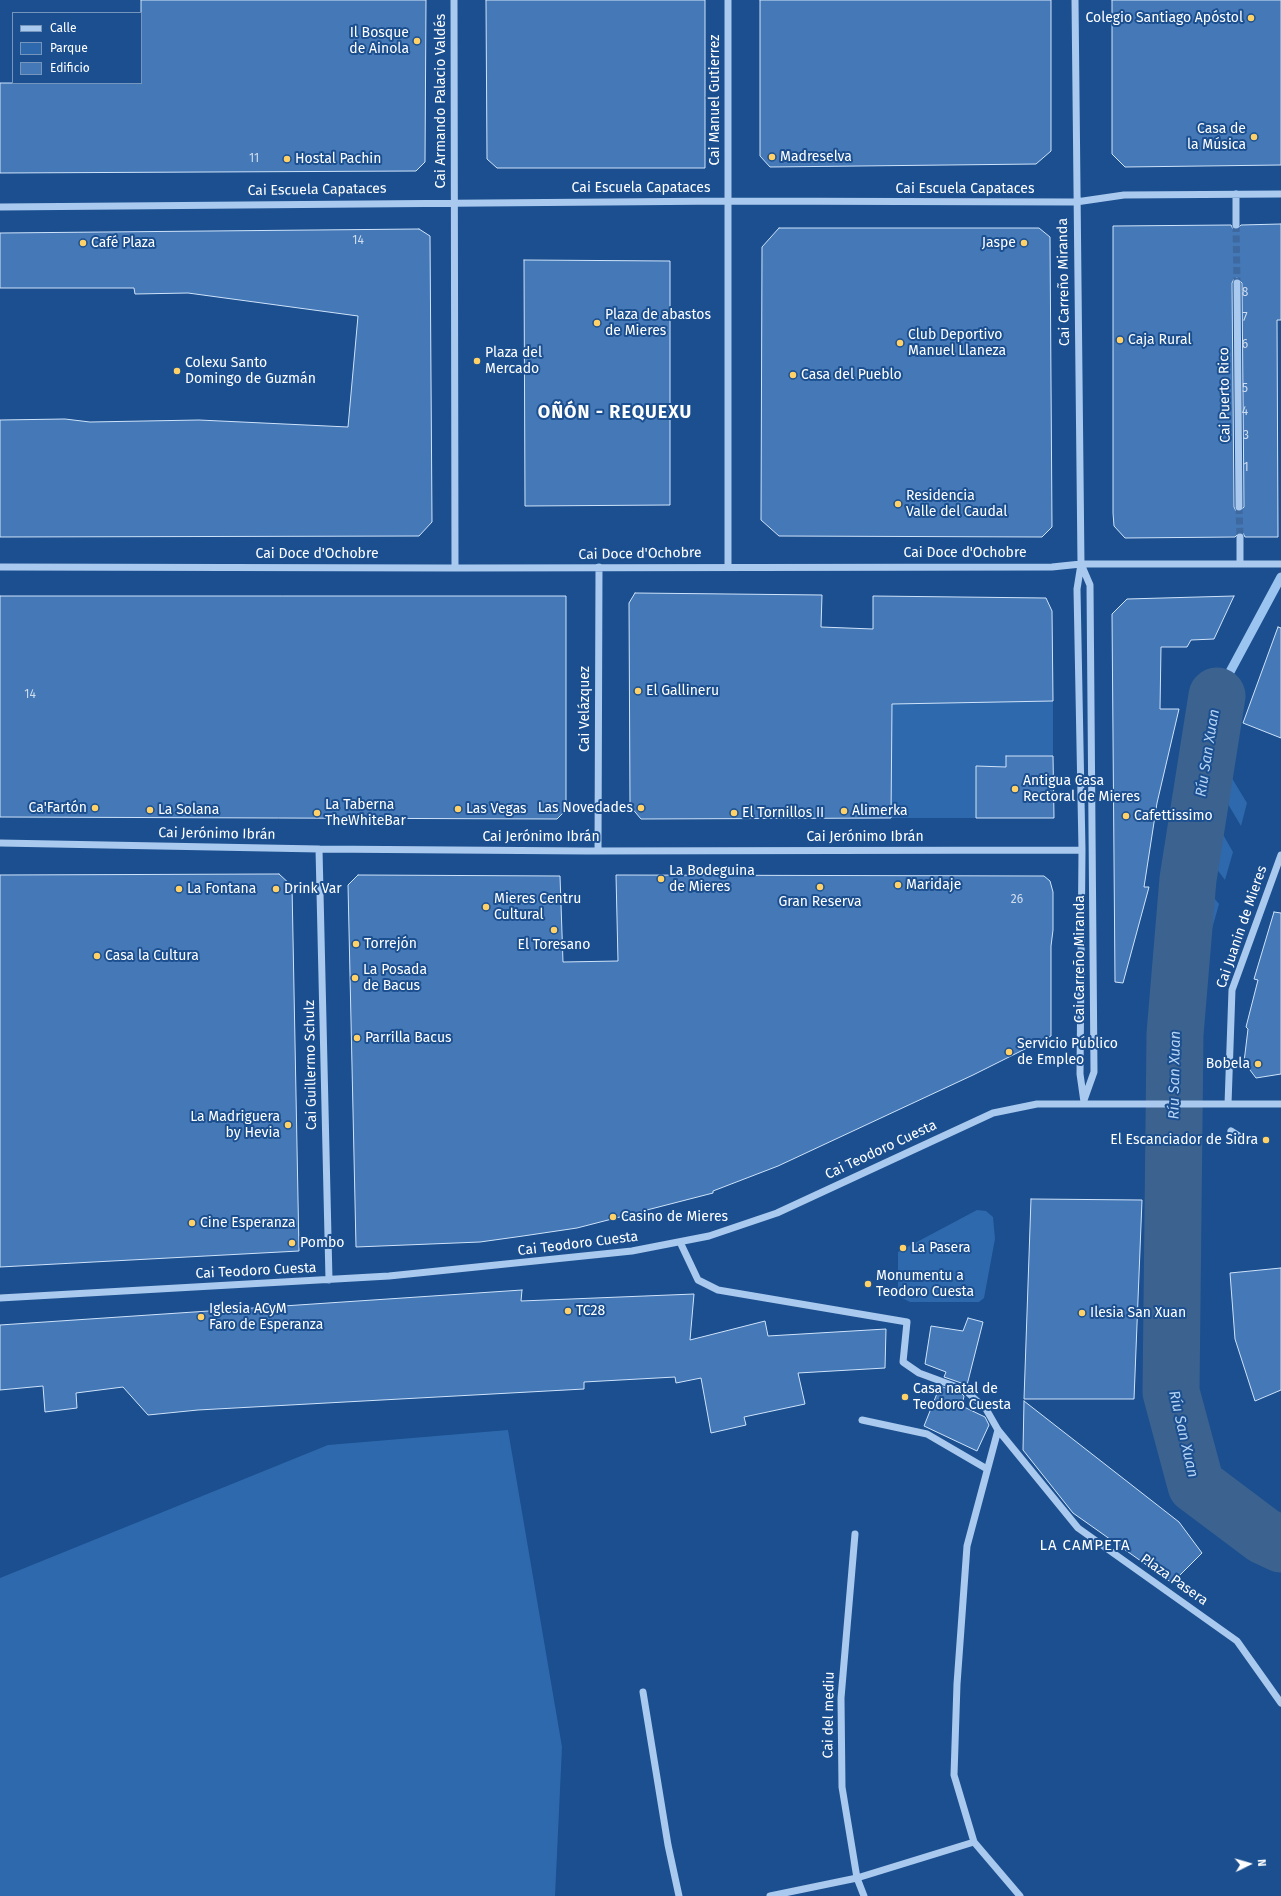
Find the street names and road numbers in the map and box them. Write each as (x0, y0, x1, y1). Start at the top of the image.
street label: Cai Armando Palacio Valdés (433, 14, 449, 188)
street label: Cai Manuel Gutierrez (707, 35, 723, 165)
street label: Cai Escuela Capataces (247, 180, 387, 200)
street label: Cai Escuela Capataces (572, 180, 710, 196)
street label: Cai Escuela Capataces (896, 181, 1034, 197)
street label: Cai Carreño Miranda (1054, 218, 1074, 346)
street label: Cai Puerto Rico (1216, 347, 1234, 443)
street label: Cai Doce d'Ochobre (578, 545, 702, 563)
street label: Cai Doce d'Ochobre (903, 545, 1027, 561)
street label: Cai Doce d'Ochobre (255, 546, 379, 562)
street label: Cai Velázquez (577, 666, 593, 752)
street label: Cai Jerónimo Ibrán (158, 825, 276, 843)
street label: Cai Jerónimo Ibrán (482, 829, 600, 845)
street label: Cai Jerónimo Ibrán (806, 829, 924, 845)
street label: Cai Juanin de Mieres (1213, 864, 1271, 990)
street label: Cai Carreño Miranda (1072, 895, 1088, 1023)
street label: Cai Guillermo Schulz (301, 1000, 321, 1130)
street label: Cai Teodoro Cuesta (823, 1117, 939, 1183)
street label: Cai Teodoro Cuesta (517, 1228, 639, 1260)
street label: Cai Teodoro Cuesta (195, 1259, 317, 1283)
street label: Plaza Pasera (1137, 1551, 1211, 1609)
street label: Cai del mediu (820, 1671, 838, 1759)

